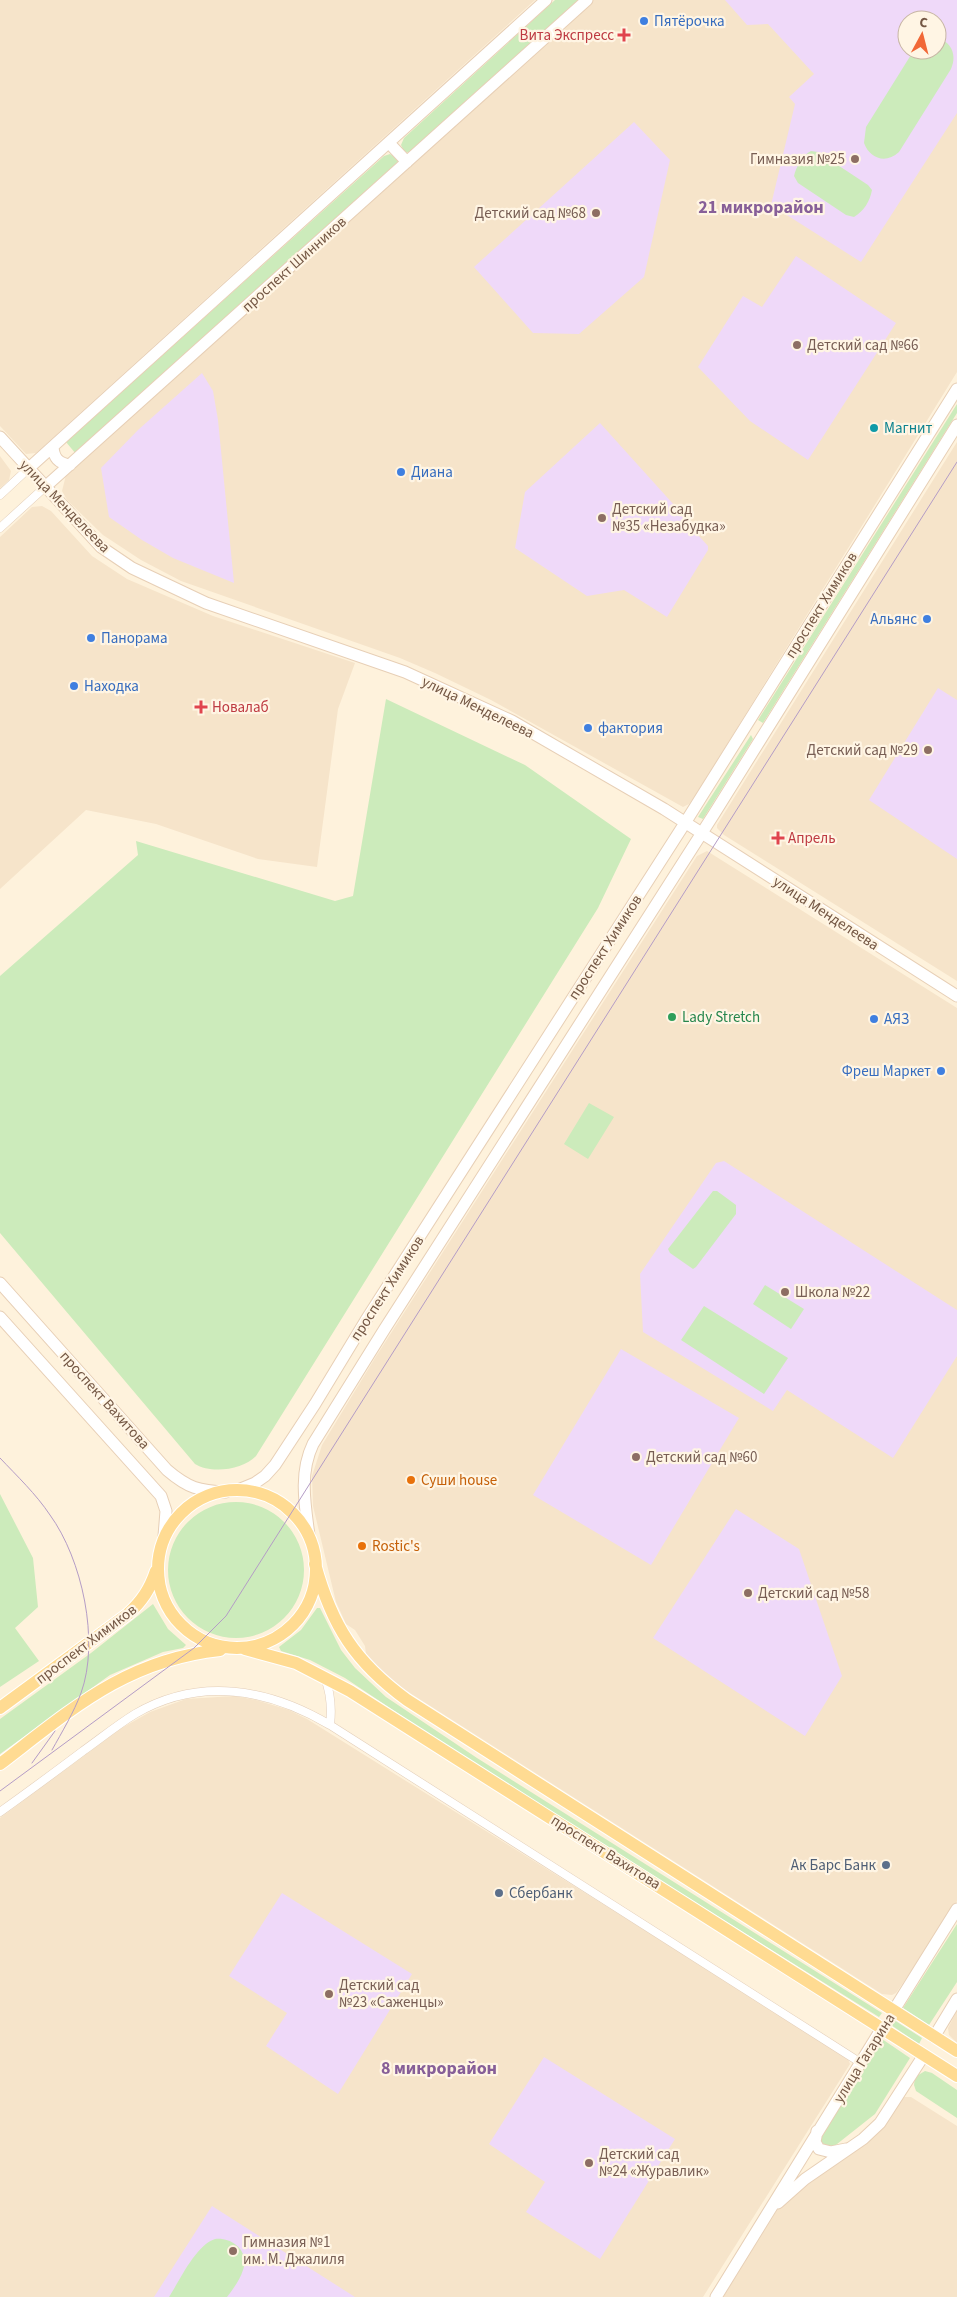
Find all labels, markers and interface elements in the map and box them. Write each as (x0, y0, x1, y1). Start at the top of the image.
north arrow (897, 10, 947, 60)
place label: Пятёрочка (654, 11, 725, 32)
text: С (918, 13, 929, 34)
marker: Пятёрочка (638, 15, 650, 27)
place label: Вита Экспресс (520, 25, 614, 46)
marker: Вита Экспресс (618, 29, 630, 41)
place label: Гимназия №25 (750, 149, 845, 170)
marker: Гимназия №25 (849, 153, 861, 165)
district label: 21 микрорайон (698, 195, 824, 220)
place label: Детский сад №68 (475, 203, 586, 224)
marker: Детский сад №68 (590, 207, 602, 219)
street label: проспект Шинников (237, 211, 352, 317)
place label: Детский сад №66 (807, 335, 918, 356)
marker: Детский сад №66 (791, 339, 803, 351)
place label: Магнит (884, 418, 933, 439)
marker: Магнит (868, 422, 880, 434)
street label: улица Менделеева (15, 455, 115, 558)
place label: Диана (411, 462, 453, 483)
marker: Диана (395, 466, 407, 478)
place label: Детский сад №35 «Незабудка» (612, 499, 726, 537)
marker: Детский сад №35 «Незабудка» (596, 512, 608, 524)
street label: проспект Химиков (780, 548, 863, 662)
place label: Альянс (870, 609, 917, 630)
marker: Альянс (921, 613, 933, 625)
place label: Панорама (101, 628, 168, 649)
marker: Панорама (85, 632, 97, 644)
street label: улица Менделеева (418, 671, 537, 744)
place label: Находка (84, 676, 139, 697)
marker: Находка (68, 680, 80, 692)
place label: Новалаб (212, 697, 269, 718)
marker: Новалаб (194, 700, 208, 714)
place label: фактория (598, 718, 663, 739)
marker: фактория (582, 722, 594, 734)
place label: Детский сад №29 (807, 740, 918, 761)
marker: Детский сад №29 (922, 744, 934, 756)
place label: Апрель (788, 828, 836, 849)
marker: Апрель (772, 832, 784, 844)
street label: улица Менделеева (769, 871, 883, 956)
street label: проспект Химиков (564, 890, 648, 1004)
place label: Lady Stretch (682, 1007, 760, 1028)
place label: АЯЗ (884, 1009, 909, 1030)
marker: Lady Stretch (666, 1011, 678, 1023)
marker: АЯЗ (868, 1013, 880, 1025)
place label: Фреш Маркет (842, 1061, 931, 1082)
marker: Фреш Маркет (935, 1065, 947, 1077)
street label: проспект Химиков (346, 1231, 430, 1345)
place label: Школа №22 (795, 1282, 870, 1303)
marker: Школа №22 (779, 1286, 791, 1298)
street label: проспект Вахитова (55, 1347, 155, 1454)
place label: Детский сад №60 (646, 1447, 757, 1468)
marker: Детский сад №60 (630, 1451, 642, 1463)
place label: Суши house (421, 1470, 497, 1491)
marker: Суши house (405, 1474, 417, 1486)
place label: Rostic's (372, 1536, 420, 1557)
marker: Rostic's (356, 1540, 368, 1552)
place label: Детский сад №58 (758, 1583, 869, 1604)
marker: Детский сад №58 (742, 1587, 754, 1599)
street label: проспект Химиков (31, 1599, 141, 1689)
street label: проспект Вахитова (547, 1810, 665, 1895)
place label: Ак Барс Банк (791, 1855, 877, 1876)
marker: Ак Барс Банк (880, 1859, 892, 1871)
place label: Сбербанк (509, 1883, 573, 1904)
marker: Сбербанк (493, 1887, 505, 1899)
place label: Детский сад №23 «Саженцы» (339, 1975, 444, 2013)
marker: Детский сад №23 «Саженцы» (323, 1988, 335, 2000)
street label: улица Гагарина (828, 2009, 900, 2107)
district label: 8 микрорайон (381, 2056, 497, 2081)
place label: Детский сад №24 «Журавлик» (599, 2144, 709, 2182)
marker: Детский сад №24 «Журавлик» (583, 2157, 595, 2169)
place label: Гимназия №1 им. М. Джалиля (243, 2232, 345, 2270)
marker: Гимназия №1 им. М. Джалиля (227, 2245, 239, 2257)

